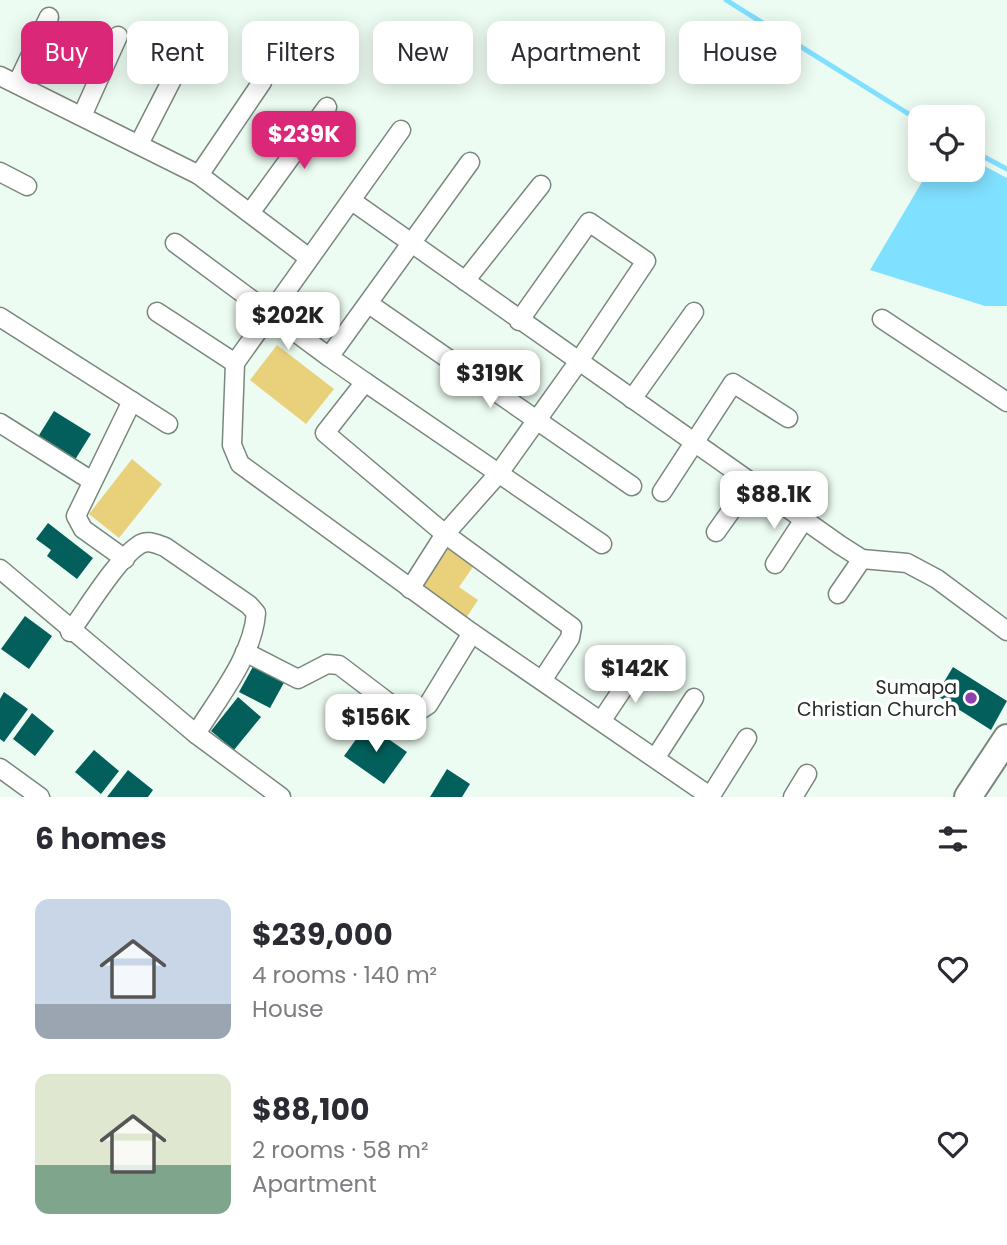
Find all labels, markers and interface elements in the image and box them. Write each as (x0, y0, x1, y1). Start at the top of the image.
chip: Buy (21, 21, 113, 84)
chip: Rent (127, 21, 228, 84)
chip: Filters (242, 21, 359, 84)
chip: New (373, 21, 473, 84)
chip: Apartment (487, 21, 665, 84)
chip: House (679, 21, 801, 84)
map controls (908, 105, 985, 182)
button: locate (908, 105, 985, 182)
pin: $239K (255, 111, 353, 171)
text: $239K (268, 118, 340, 150)
pin: $202K (239, 292, 337, 352)
text: $202K (252, 299, 324, 331)
pin: $319K (441, 350, 539, 410)
text: $319K (456, 357, 524, 389)
pin: $88.1K (717, 472, 831, 531)
text: $88.1K (736, 478, 812, 510)
pin: $142K (586, 646, 684, 705)
text: $142K (601, 652, 669, 684)
place label: Sumapa Christian Church (797, 674, 957, 723)
marker: Sumapa Christian Church (963, 690, 979, 706)
pin: $156K (327, 694, 425, 754)
text: $156K (341, 701, 411, 733)
text: 6 homes (35, 817, 167, 860)
icon: filters (934, 820, 972, 858)
text: $239,000 (252, 913, 393, 956)
icon: home (91, 927, 175, 1011)
icon: heart (934, 950, 972, 988)
text: 4 rooms · 140 m² (252, 959, 437, 991)
text: House (252, 993, 324, 1025)
text: $88,100 (252, 1088, 370, 1131)
icon: home (91, 1102, 175, 1186)
icon: heart (934, 1125, 972, 1163)
text: 2 rooms · 58 m² (252, 1134, 429, 1166)
text: Apartment (252, 1168, 377, 1200)

